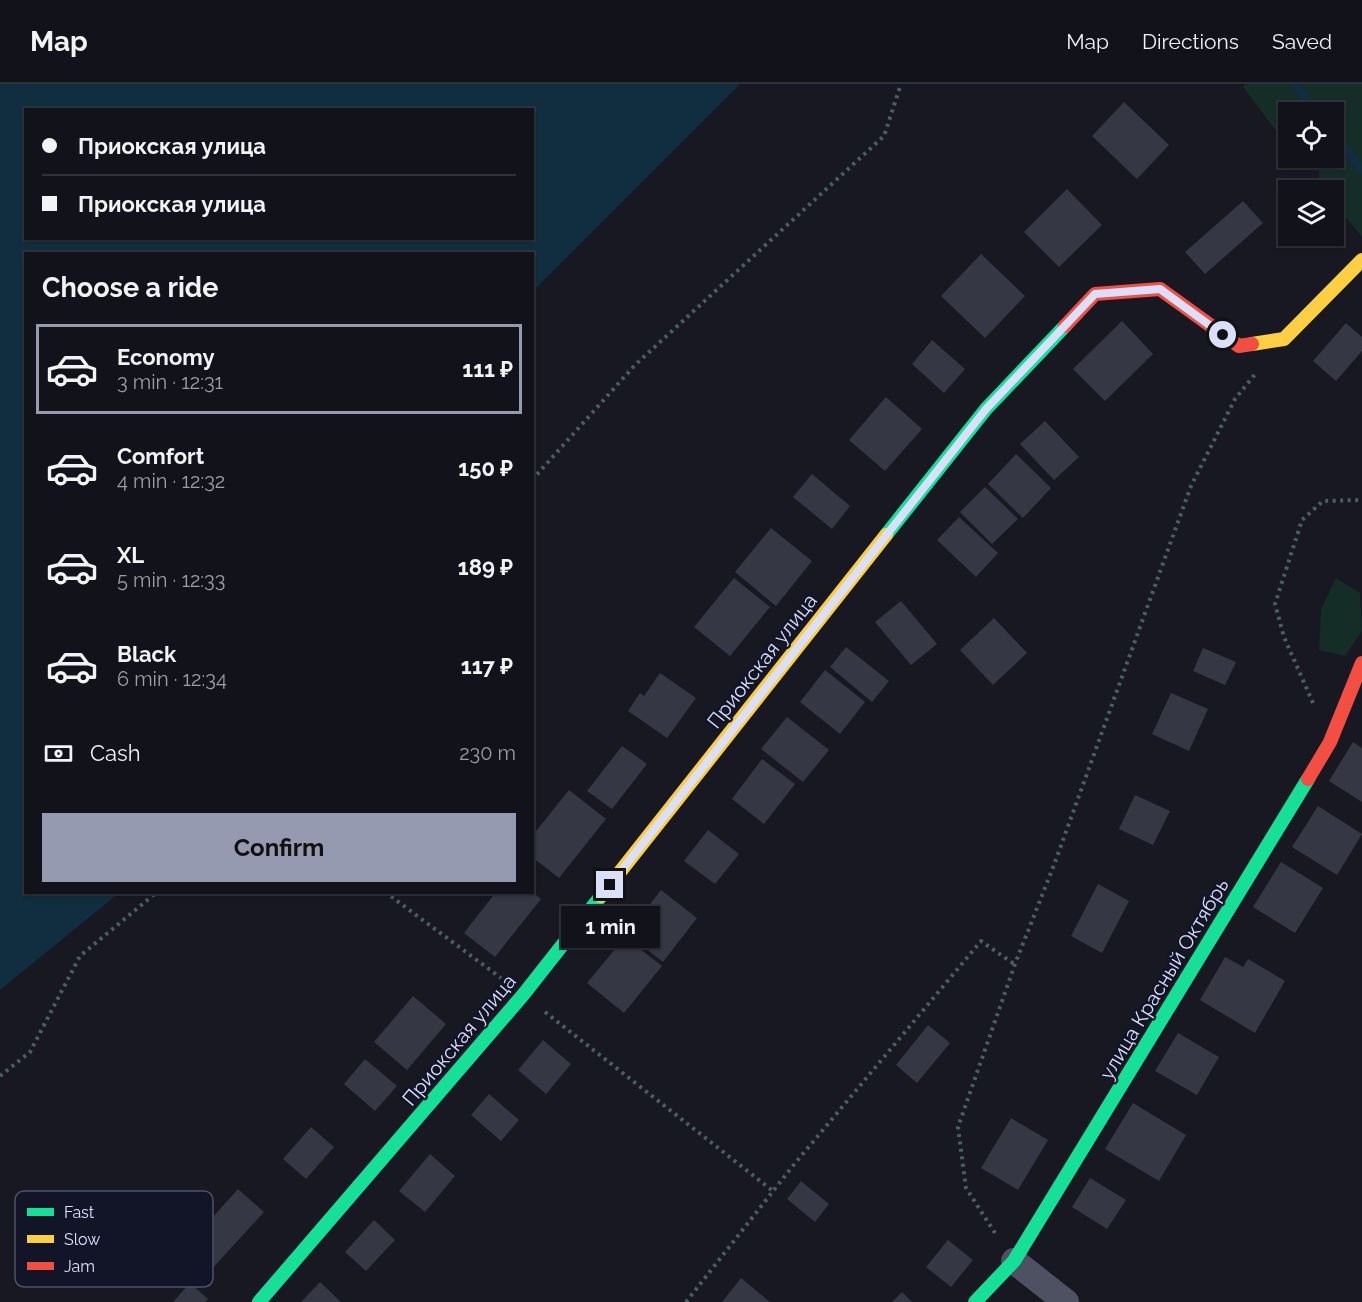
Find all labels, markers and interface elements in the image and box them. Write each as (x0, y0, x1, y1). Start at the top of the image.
text: Map (30, 25, 88, 58)
text: Map (1066, 29, 1109, 54)
text: Directions (1142, 29, 1239, 54)
text: Saved (1272, 29, 1332, 54)
map controls (1278, 102, 1344, 246)
button: locate (1278, 102, 1344, 168)
text: Приокская улица (78, 133, 266, 159)
button: layers (1278, 180, 1344, 246)
text: Приокская улица (78, 191, 266, 217)
text: Choose a ride (42, 272, 218, 303)
route start (1209, 321, 1236, 348)
icon: car (45, 342, 99, 396)
text: Economy (117, 344, 215, 370)
text: 111 ₽ (462, 356, 513, 382)
text: 3 min · 12:31 (117, 370, 223, 394)
icon: car (45, 441, 99, 495)
text: Comfort (117, 443, 204, 469)
text: 150 ₽ (458, 455, 513, 481)
text: 4 min · 12:32 (117, 469, 225, 493)
icon: car (45, 540, 99, 594)
text: XL (117, 542, 144, 568)
text: 189 ₽ (458, 554, 513, 580)
text: 5 min · 12:33 (117, 568, 225, 592)
street label: Приокская улица (702, 589, 822, 733)
icon: car (45, 639, 99, 693)
text: Black (117, 641, 176, 667)
text: 117 ₽ (461, 653, 513, 679)
text: 6 min · 12:34 (117, 667, 227, 691)
icon: cash (42, 737, 75, 770)
text: Cash (90, 740, 141, 766)
text: 230 m (459, 741, 516, 765)
button: Confirm (42, 813, 516, 882)
route end (596, 871, 623, 898)
street label: улица Красный Октябрь (1094, 874, 1234, 1084)
callout: 1 min (560, 906, 660, 948)
text: 1 min (585, 915, 636, 939)
street label: Приокская улица (397, 969, 521, 1111)
legend (15, 1191, 213, 1287)
text: Fast (64, 1203, 95, 1222)
text: Slow (64, 1230, 100, 1249)
text: Jam (64, 1257, 95, 1276)

